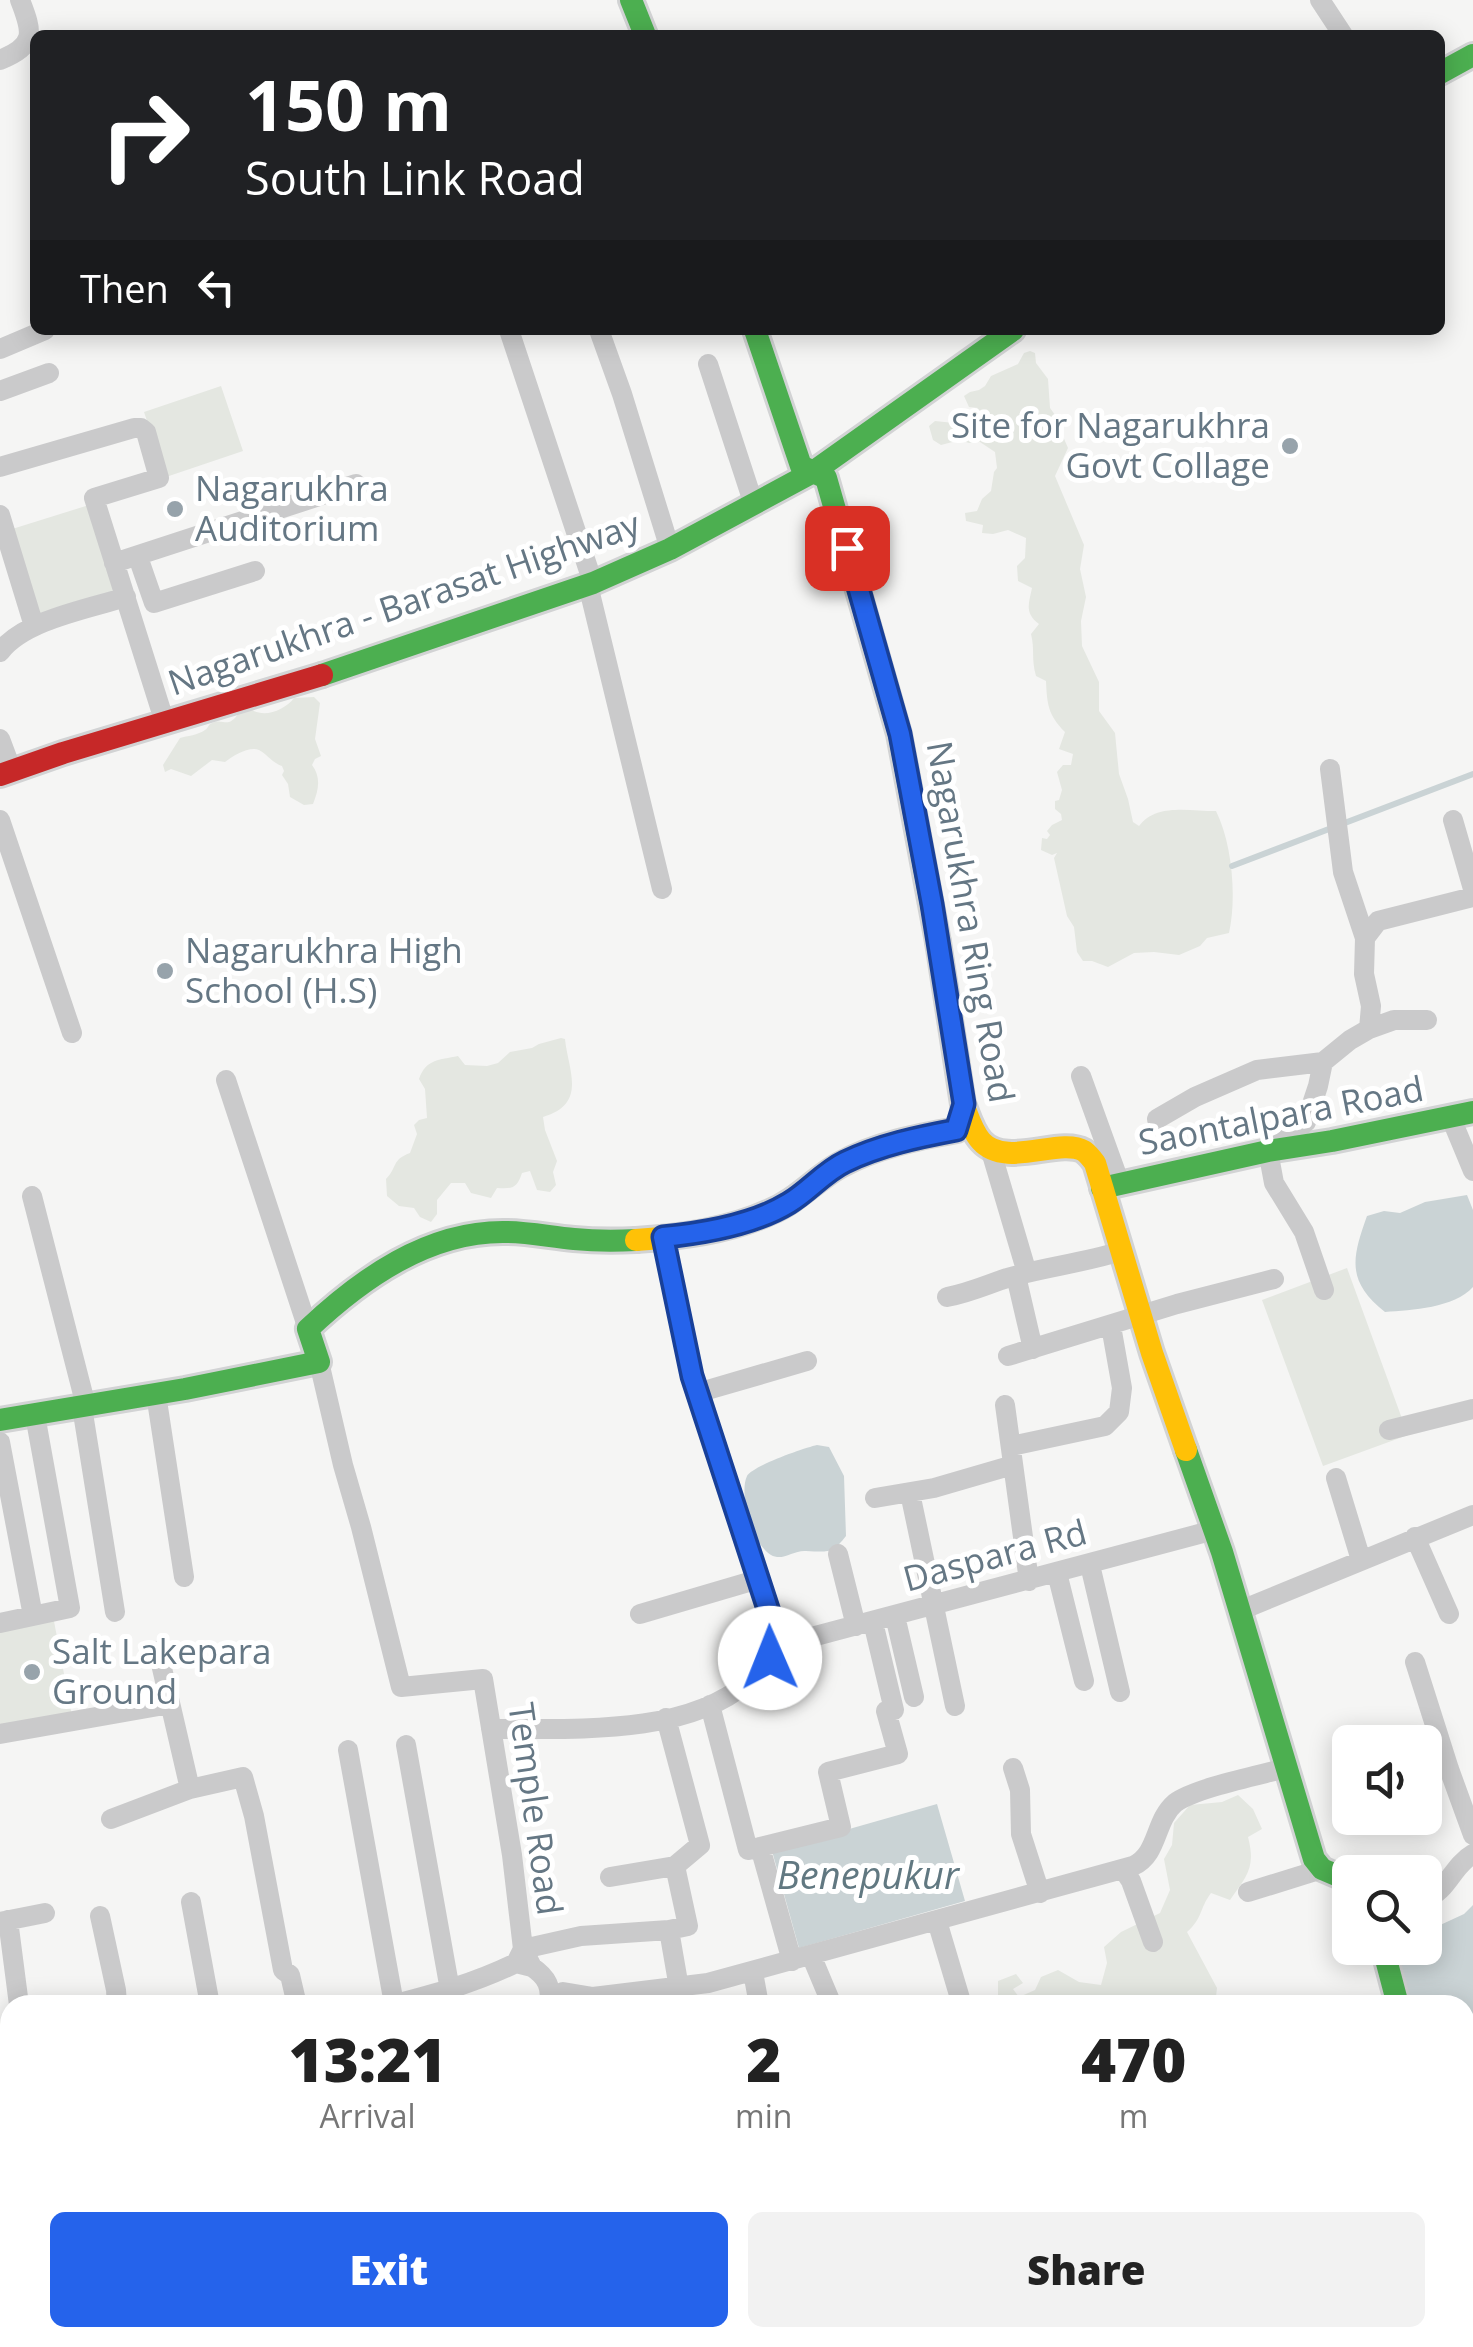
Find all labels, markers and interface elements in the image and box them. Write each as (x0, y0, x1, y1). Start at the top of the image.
text: 150 m (245, 56, 452, 152)
icon: right (80, 70, 210, 200)
text: South Link Road (245, 147, 585, 208)
icon: left (189, 260, 244, 315)
text: Then (80, 262, 169, 314)
place label: Site for Nagarukhra Govt Collage (951, 401, 1270, 488)
marker: Site for Nagarukhra Govt Collage (1279, 435, 1301, 457)
place label: Nagarukhra Auditorium (195, 464, 389, 551)
marker: Nagarukhra Auditorium (164, 498, 186, 520)
street label: Nagarukhra - Barasat Highway (161, 500, 646, 706)
pin (805, 506, 890, 591)
icon: arrive (820, 521, 875, 576)
street label: Nagarukhra Ring Road (917, 737, 1026, 1106)
place label: Nagarukhra High School (H.S) (185, 926, 463, 1013)
marker: Nagarukhra High School (H.S) (154, 960, 176, 982)
street label: Saontalpara Road (1134, 1064, 1427, 1165)
street label: Daspara Rd (898, 1507, 1092, 1602)
position arrow (718, 1606, 822, 1710)
place label: Salt Lakepara Ground (52, 1627, 271, 1714)
marker: Salt Lakepara Ground (21, 1661, 43, 1683)
street label: Temple Road (498, 1700, 575, 1918)
map controls (1332, 1725, 1442, 1965)
button: sound (1332, 1725, 1442, 1835)
water label: Benepukur (777, 1848, 961, 1900)
button: search (1332, 1855, 1442, 1965)
text: 13:21 (289, 2018, 447, 2100)
text: 2 (746, 2018, 781, 2100)
text: 470 (1081, 2018, 1186, 2100)
text: Arrival (319, 2094, 416, 2137)
text: min (735, 2094, 792, 2137)
text: m (1119, 2094, 1148, 2137)
button: Exit (50, 2212, 728, 2327)
button: Share (748, 2212, 1425, 2327)

